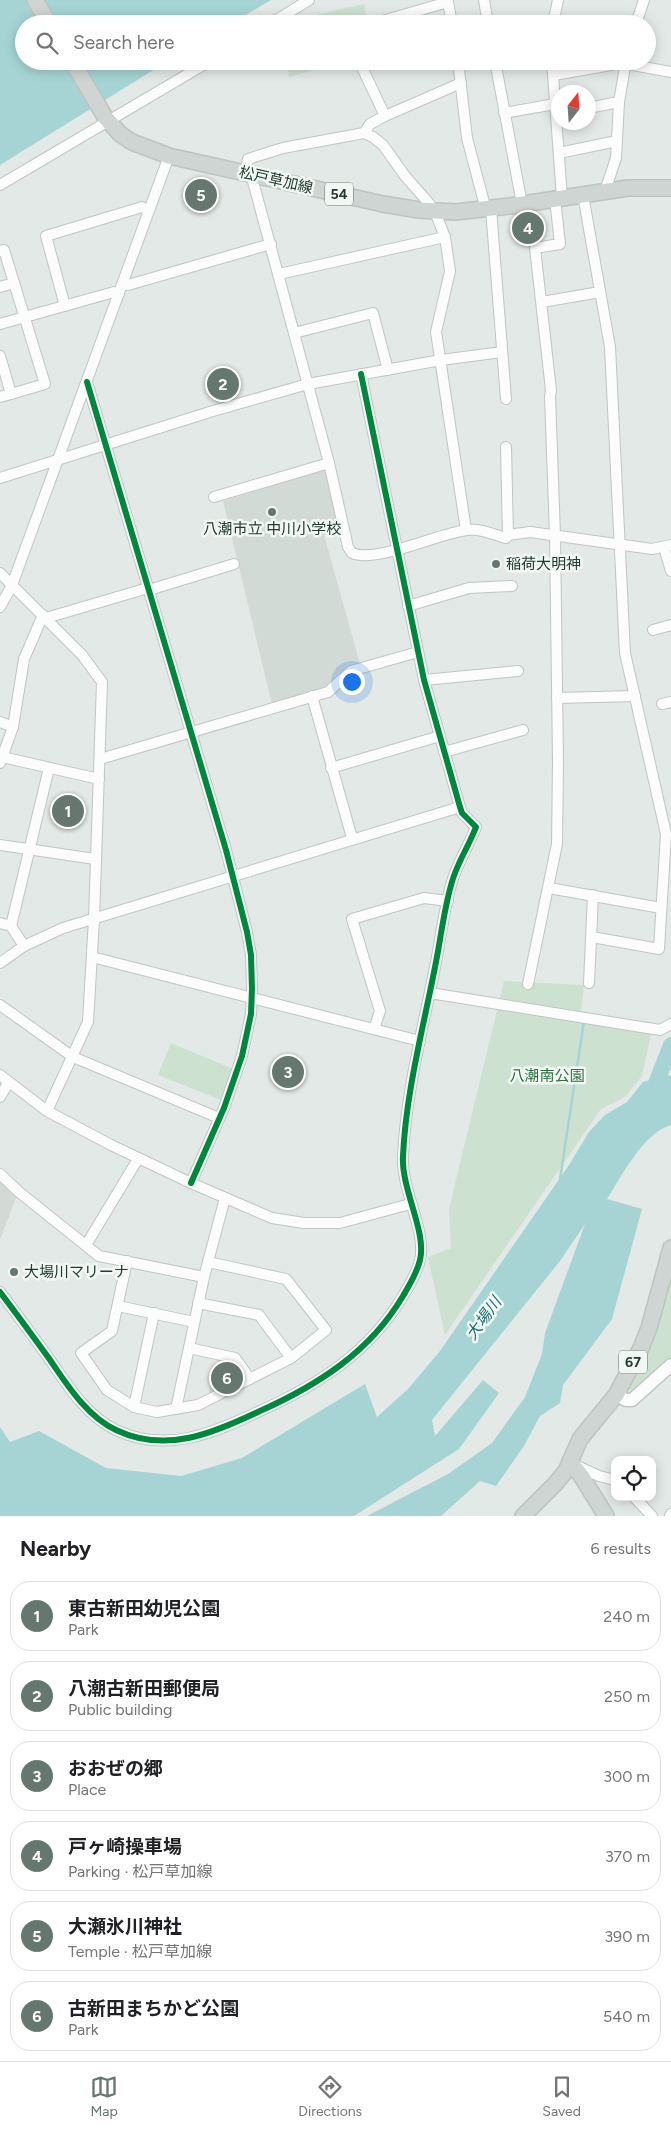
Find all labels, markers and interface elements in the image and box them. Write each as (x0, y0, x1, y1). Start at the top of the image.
search box (15, 15, 656, 70)
icon: search (33, 29, 61, 57)
text: Search here (73, 31, 175, 54)
north arrow (551, 85, 596, 130)
street label: 松戸草加線 (237, 163, 315, 197)
pin: 5 (185, 176, 217, 214)
road number: 54 (325, 182, 353, 205)
pin: 4 (512, 209, 544, 247)
pin: 2 (207, 365, 239, 403)
marker: 八潮市立 中川小学校 (266, 506, 278, 518)
place label: 八潮市立 中川小学校 (203, 520, 341, 538)
place label: 稲荷大明神 (506, 555, 581, 573)
marker: 稲荷大明神 (490, 558, 502, 570)
your location (339, 669, 365, 695)
pin: 1 (52, 792, 84, 830)
pin: 3 (272, 1053, 304, 1091)
park label: 八潮南公園 (509, 1067, 585, 1085)
place label: 大場川マリーナ (24, 1263, 129, 1281)
marker: 大場川マリーナ (8, 1266, 20, 1278)
water label: 大場川 (462, 1292, 506, 1343)
road number: 67 (619, 1350, 647, 1374)
pin: 6 (211, 1359, 243, 1397)
map controls (611, 1456, 656, 1501)
button: locate (611, 1456, 656, 1501)
text: Nearby (20, 1536, 91, 1561)
text: 6 results (590, 1539, 651, 1558)
text: 東古新田幼児公園 (68, 1597, 220, 1620)
text: 1 (34, 1607, 40, 1626)
text: 240 m (603, 1607, 650, 1626)
text: Park (68, 1620, 98, 1639)
text: 八潮古新田郵便局 (68, 1677, 220, 1700)
text: 2 (32, 1687, 42, 1706)
text: 250 m (604, 1687, 650, 1706)
text: Public building (68, 1700, 172, 1719)
text: おおぜの郷 (68, 1757, 163, 1780)
text: 3 (33, 1767, 41, 1786)
text: 300 m (603, 1767, 650, 1786)
text: Place (68, 1780, 106, 1799)
text: 戸ヶ崎操車場 (68, 1835, 182, 1858)
text: 4 (32, 1847, 42, 1866)
text: 370 m (605, 1847, 650, 1866)
text: Parking · 松戸草加線 (68, 1862, 212, 1881)
text: 大瀬氷川神社 (68, 1915, 182, 1938)
text: 5 (32, 1927, 42, 1946)
text: 390 m (604, 1927, 650, 1946)
text: Temple · 松戸草加線 (68, 1942, 212, 1961)
text: 古新田まちかど公園 (68, 1997, 239, 2020)
text: 6 (32, 2007, 42, 2026)
text: 540 m (603, 2007, 650, 2026)
text: Park (68, 2020, 98, 2039)
tab: Map (90, 2073, 118, 2120)
tab: Directions (298, 2073, 362, 2120)
tab: Saved (542, 2073, 581, 2120)

